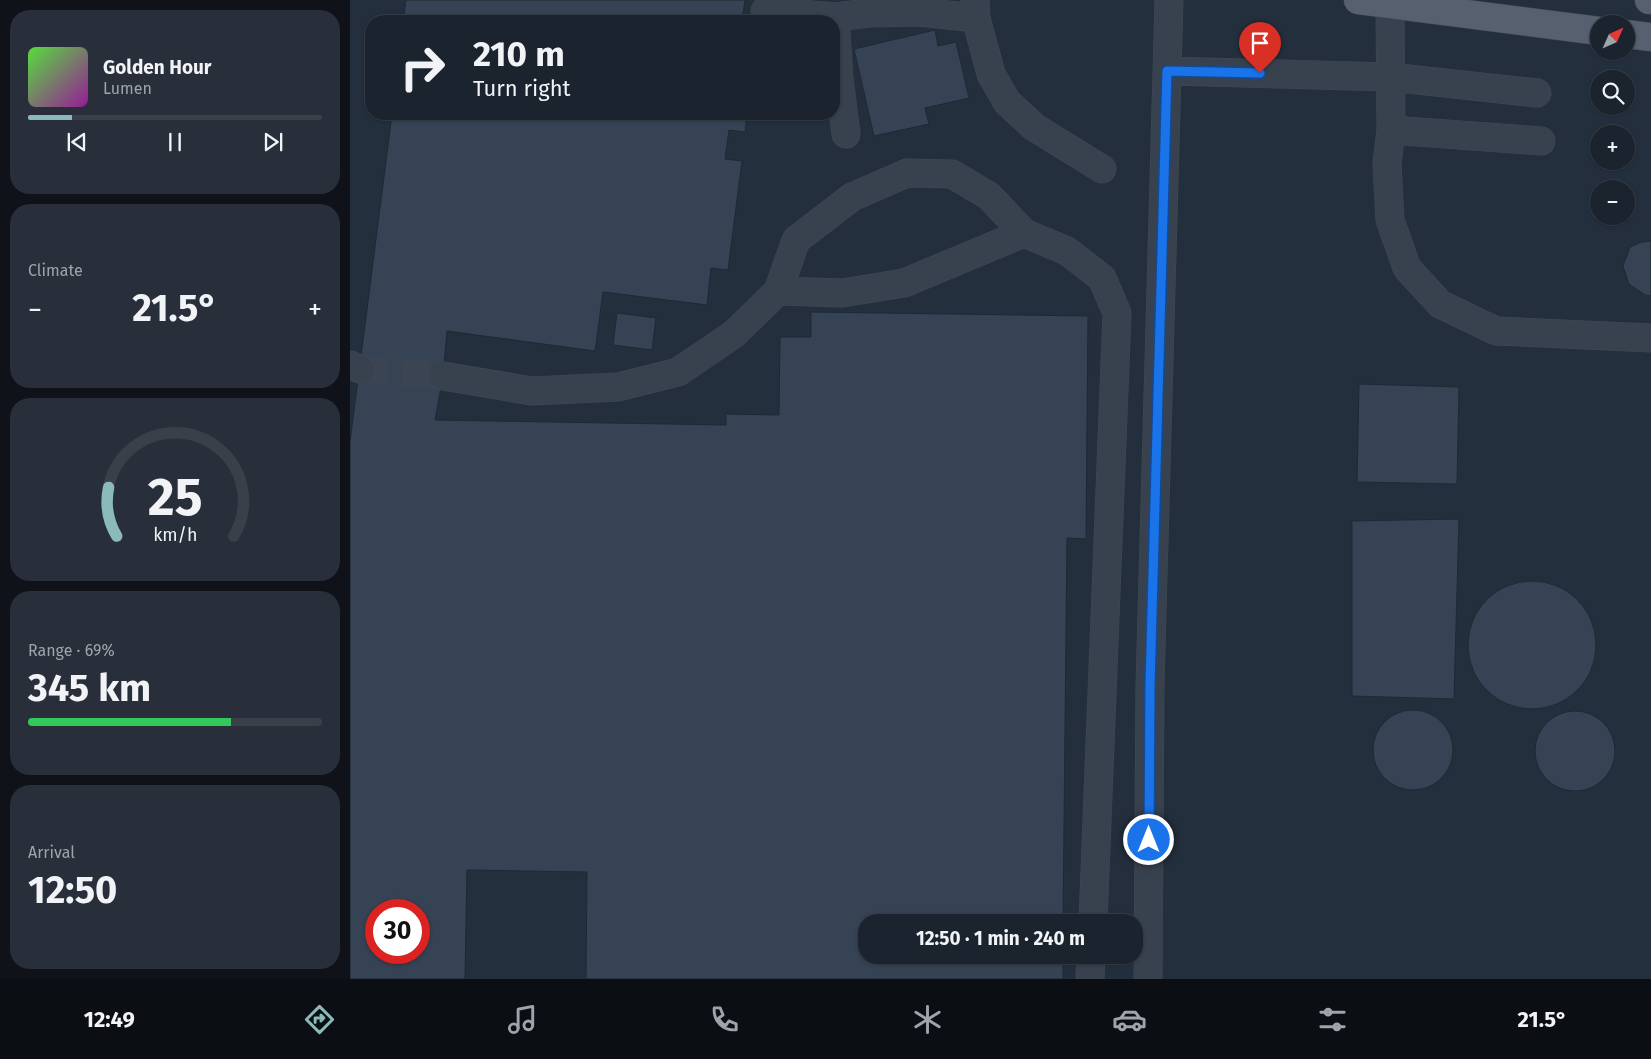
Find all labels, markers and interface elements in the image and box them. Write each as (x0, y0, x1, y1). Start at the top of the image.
north arrow (1590, 15, 1635, 60)
map controls (1590, 15, 1635, 225)
pin (1239, 22, 1281, 73)
icon: arrive (1246, 29, 1274, 57)
text: 210 m (473, 33, 565, 75)
icon: right (390, 35, 455, 100)
text: Golden Hour (103, 56, 212, 79)
button: search (1590, 70, 1635, 115)
text: Turn right (473, 75, 570, 102)
text: Lumen (103, 79, 152, 98)
button: + (1590, 125, 1635, 170)
icon: previous (63, 128, 91, 156)
icon: pause (161, 128, 189, 156)
icon: next (259, 128, 287, 156)
button: − (1590, 180, 1635, 225)
text: Climate (28, 261, 83, 280)
text: 21.5° (132, 285, 218, 331)
text: − (28, 293, 42, 326)
text: + (308, 293, 322, 326)
text: 25 (148, 466, 202, 529)
text: km/h (153, 524, 197, 546)
text: Range · 69% (28, 641, 115, 660)
text: 345 km (28, 665, 151, 711)
position arrow (1122, 813, 1174, 865)
text: Arrival (28, 843, 75, 862)
text: 12:50 (28, 867, 117, 913)
speed limit sign: 30 (365, 899, 430, 964)
text: 12:50 · 1 min · 240 m (916, 927, 1085, 950)
icon: directions (302, 1002, 337, 1037)
icon: music (505, 1002, 540, 1037)
icon: phone (707, 1002, 742, 1037)
icon: climate (910, 1002, 945, 1037)
icon: car (1112, 1002, 1147, 1037)
icon: filters (1315, 1002, 1350, 1037)
text: 12:49 (84, 1006, 135, 1033)
text: 21.5° (1518, 1006, 1567, 1033)

